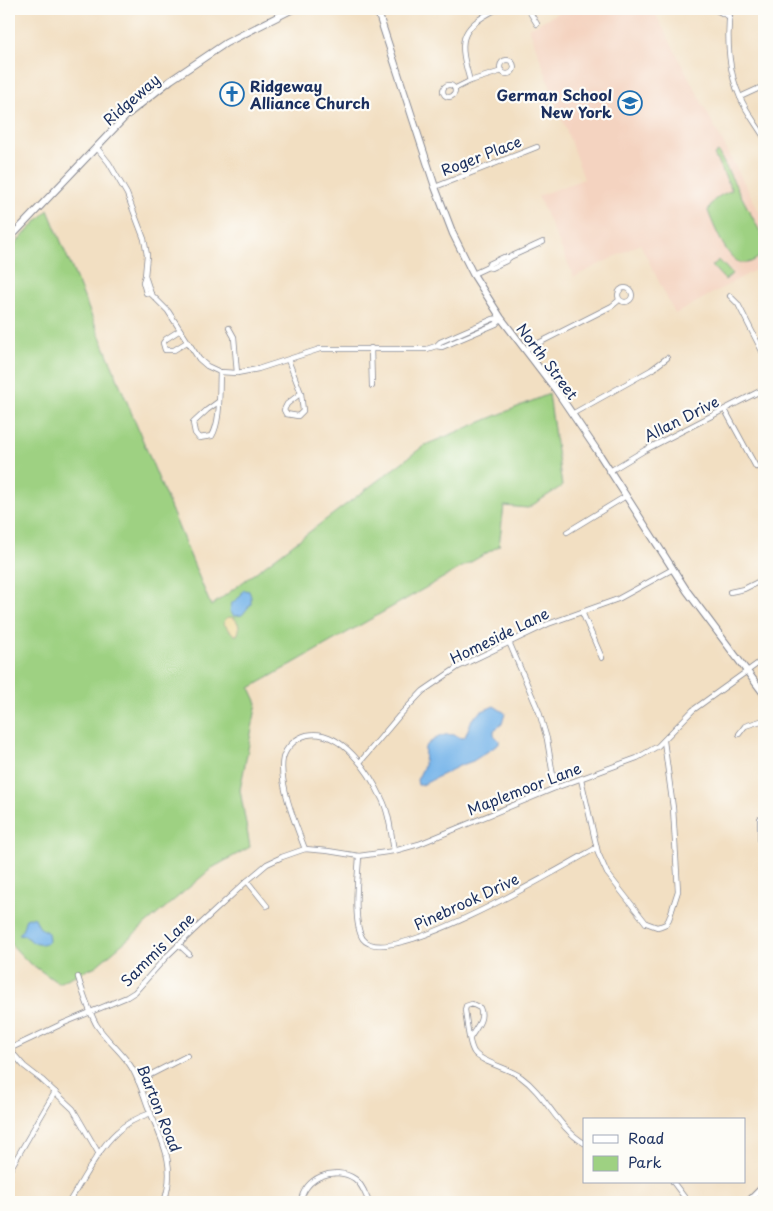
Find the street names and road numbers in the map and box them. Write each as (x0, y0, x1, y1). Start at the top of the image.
street label: Ridgeway (97, 68, 165, 130)
street label: Roger Place (437, 129, 525, 181)
street label: North Street (512, 318, 584, 404)
street label: Allan Drive (639, 389, 723, 447)
street label: Homeside Lane (445, 601, 553, 669)
street label: Maplemoor Lane (464, 756, 584, 820)
street label: Pinebrook Drive (410, 867, 522, 935)
street label: Sammis Lane (115, 907, 199, 991)
street label: Barton Road (132, 1061, 188, 1155)

